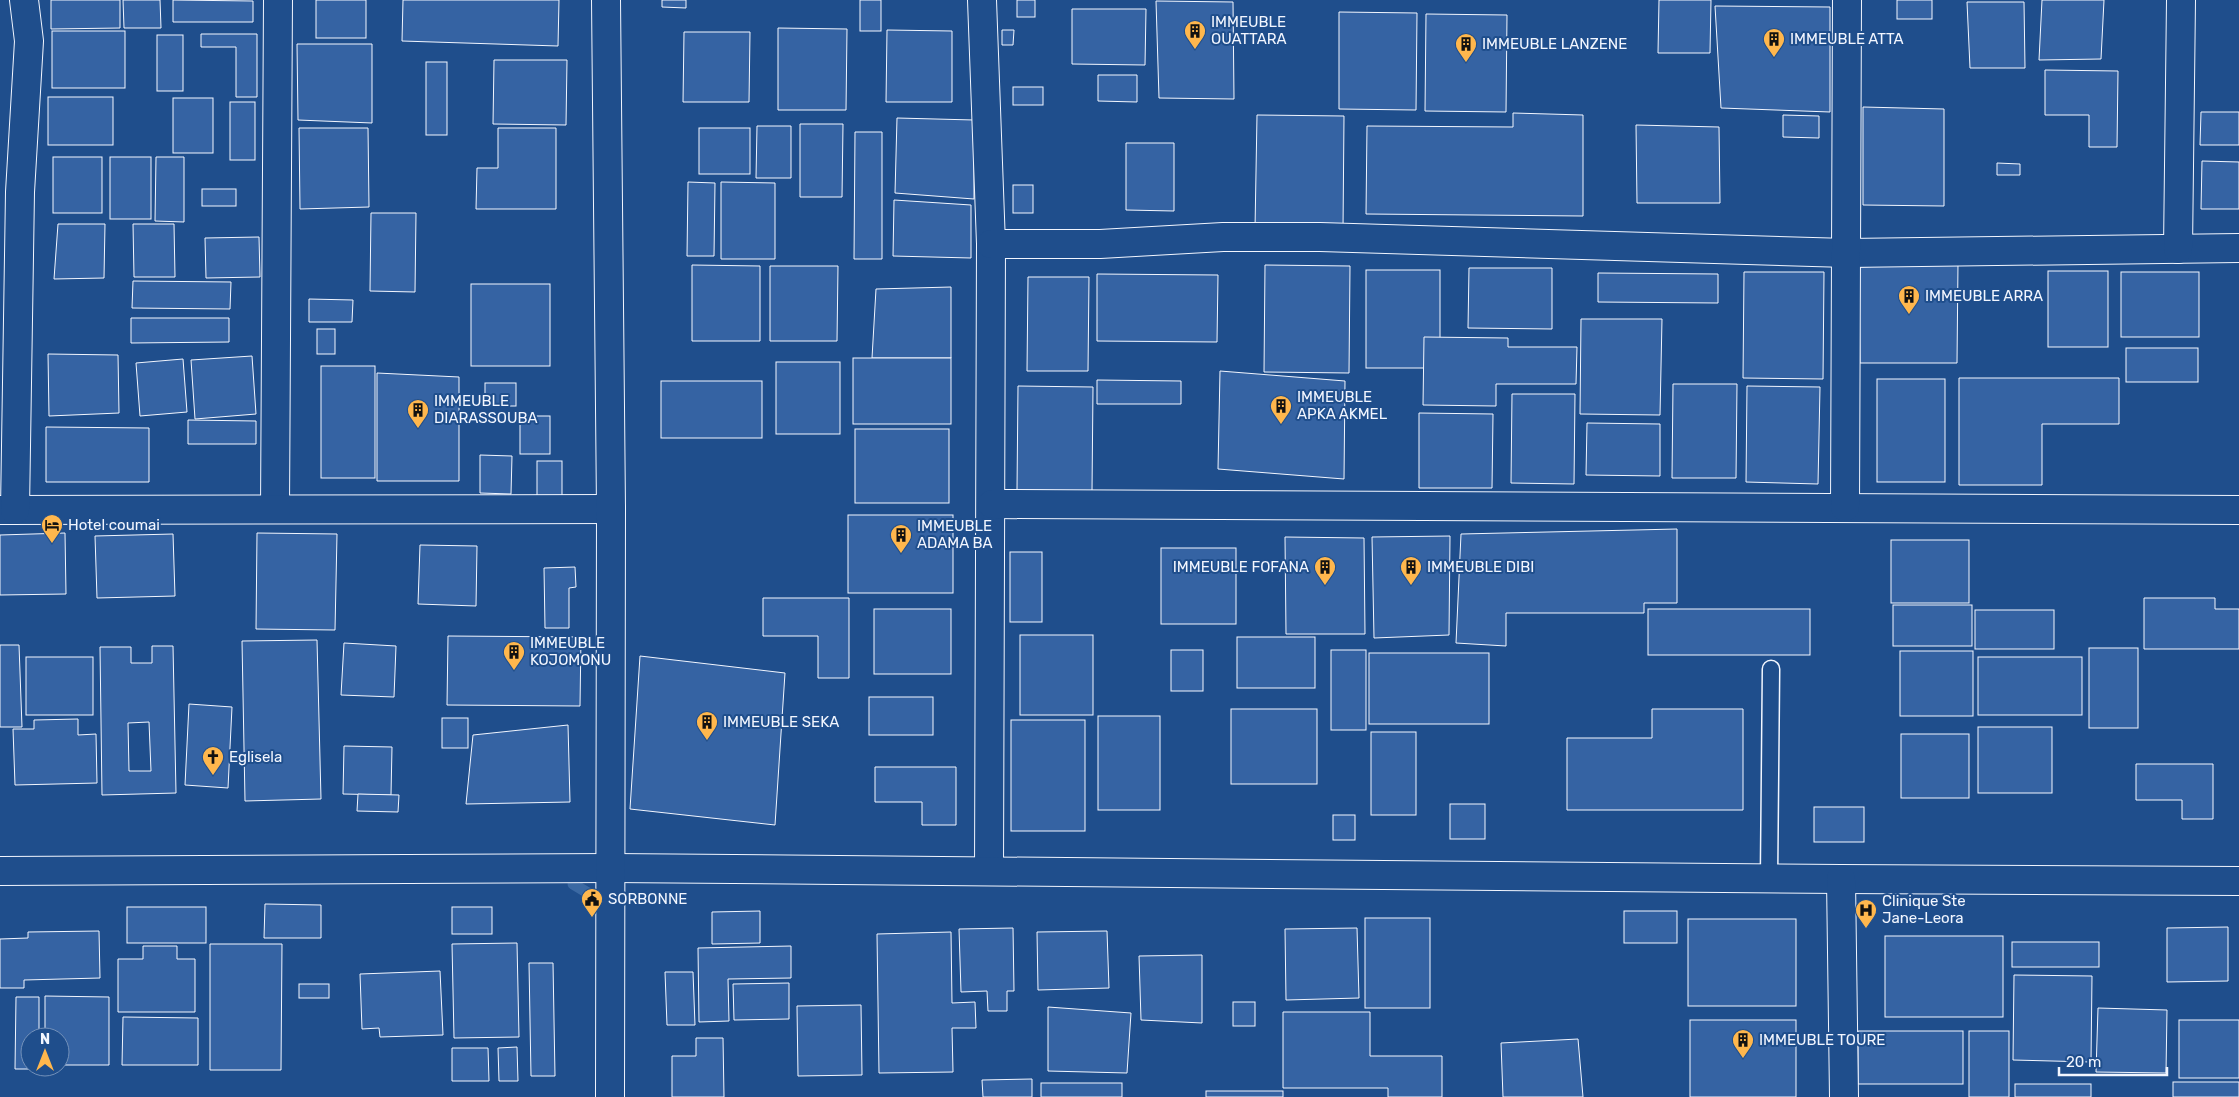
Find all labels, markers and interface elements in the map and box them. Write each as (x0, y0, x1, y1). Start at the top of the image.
place label: IMMEUBLE OUATTARA (1211, 13, 1287, 48)
building icon: IMMEUBLE OUATTARA (1183, 19, 1207, 50)
building icon: IMMEUBLE ATTA (1762, 27, 1786, 58)
place label: IMMEUBLE ATTA (1790, 30, 1904, 48)
building icon: IMMEUBLE LANZENE (1454, 32, 1478, 63)
place label: IMMEUBLE LANZENE (1482, 35, 1627, 53)
building icon: IMMEUBLE ARRA (1897, 284, 1921, 315)
place label: IMMEUBLE ARRA (1925, 287, 2043, 305)
place label: IMMEUBLE APKA AKMEL (1297, 388, 1388, 423)
place label: IMMEUBLE DIARASSOUBA (434, 392, 537, 427)
building icon: IMMEUBLE APKA AKMEL (1269, 394, 1293, 425)
building icon: IMMEUBLE DIARASSOUBA (406, 398, 430, 429)
hotel icon: Hotel coumai (40, 513, 64, 544)
place label: Hotel coumai (68, 516, 160, 534)
place label: IMMEUBLE ADAMA BA (917, 517, 992, 552)
building icon: IMMEUBLE ADAMA BA (889, 523, 913, 554)
building icon: IMMEUBLE FOFANA (1313, 555, 1337, 586)
building icon: IMMEUBLE DIBI (1399, 555, 1423, 586)
place label: IMMEUBLE FOFANA (1173, 558, 1309, 576)
place label: IMMEUBLE DIBI (1427, 558, 1534, 576)
place label: IMMEUBLE KOJOMONU (530, 634, 611, 669)
building icon: IMMEUBLE KOJOMONU (502, 640, 526, 671)
building icon: IMMEUBLE SEKA (695, 710, 719, 741)
place label: IMMEUBLE SEKA (723, 713, 839, 731)
church icon: Eglisela (201, 745, 225, 776)
place label: Eglisela (229, 748, 282, 766)
public building icon: SORBONNE (580, 887, 604, 918)
place label: SORBONNE (608, 890, 687, 908)
place label: Clinique Ste Jane-Leora (1882, 892, 1966, 927)
hospital icon: Clinique Ste Jane-Leora (1854, 898, 1878, 929)
north arrow (20, 1027, 70, 1077)
building icon: IMMEUBLE TOURE (1731, 1028, 1755, 1059)
text: N (40, 1031, 50, 1048)
place label: IMMEUBLE TOURE (1759, 1031, 1885, 1049)
scale bar (2059, 1044, 2166, 1076)
text: 20 m (2066, 1053, 2101, 1071)

